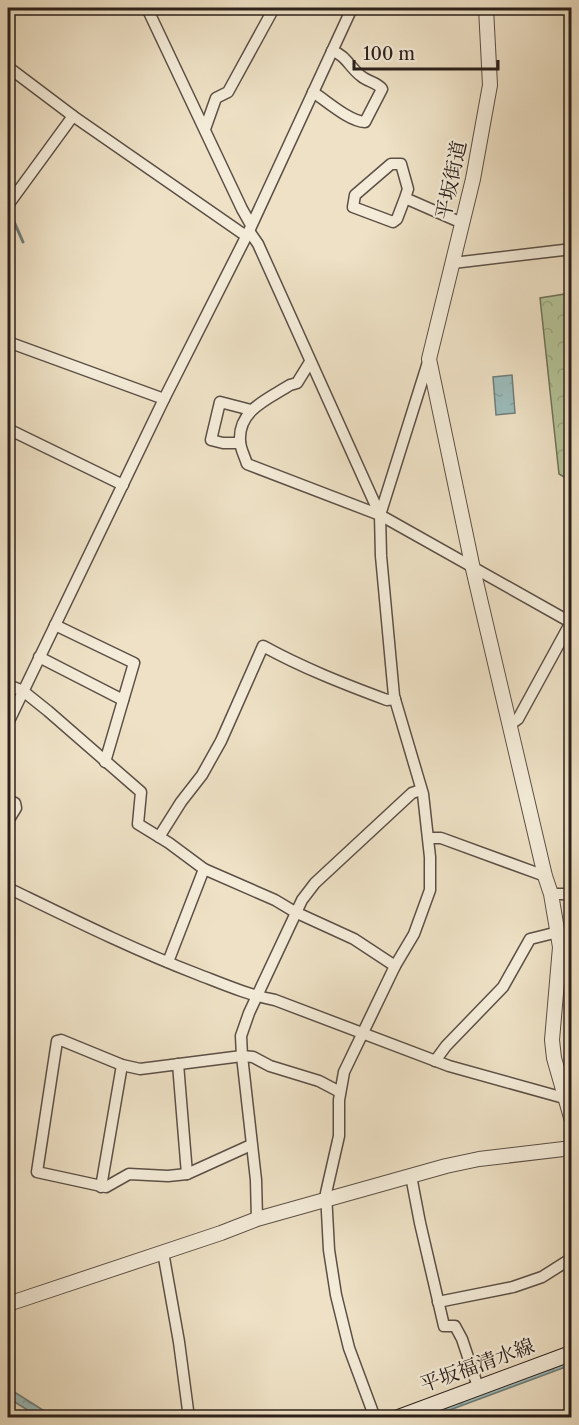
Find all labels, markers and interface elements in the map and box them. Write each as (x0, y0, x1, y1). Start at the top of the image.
scale bar (354, 33, 498, 71)
text: 100 m (363, 43, 415, 65)
street label: 平坂街道 (431, 138, 471, 222)
street label: 平坂福清水線 (417, 1333, 537, 1397)

